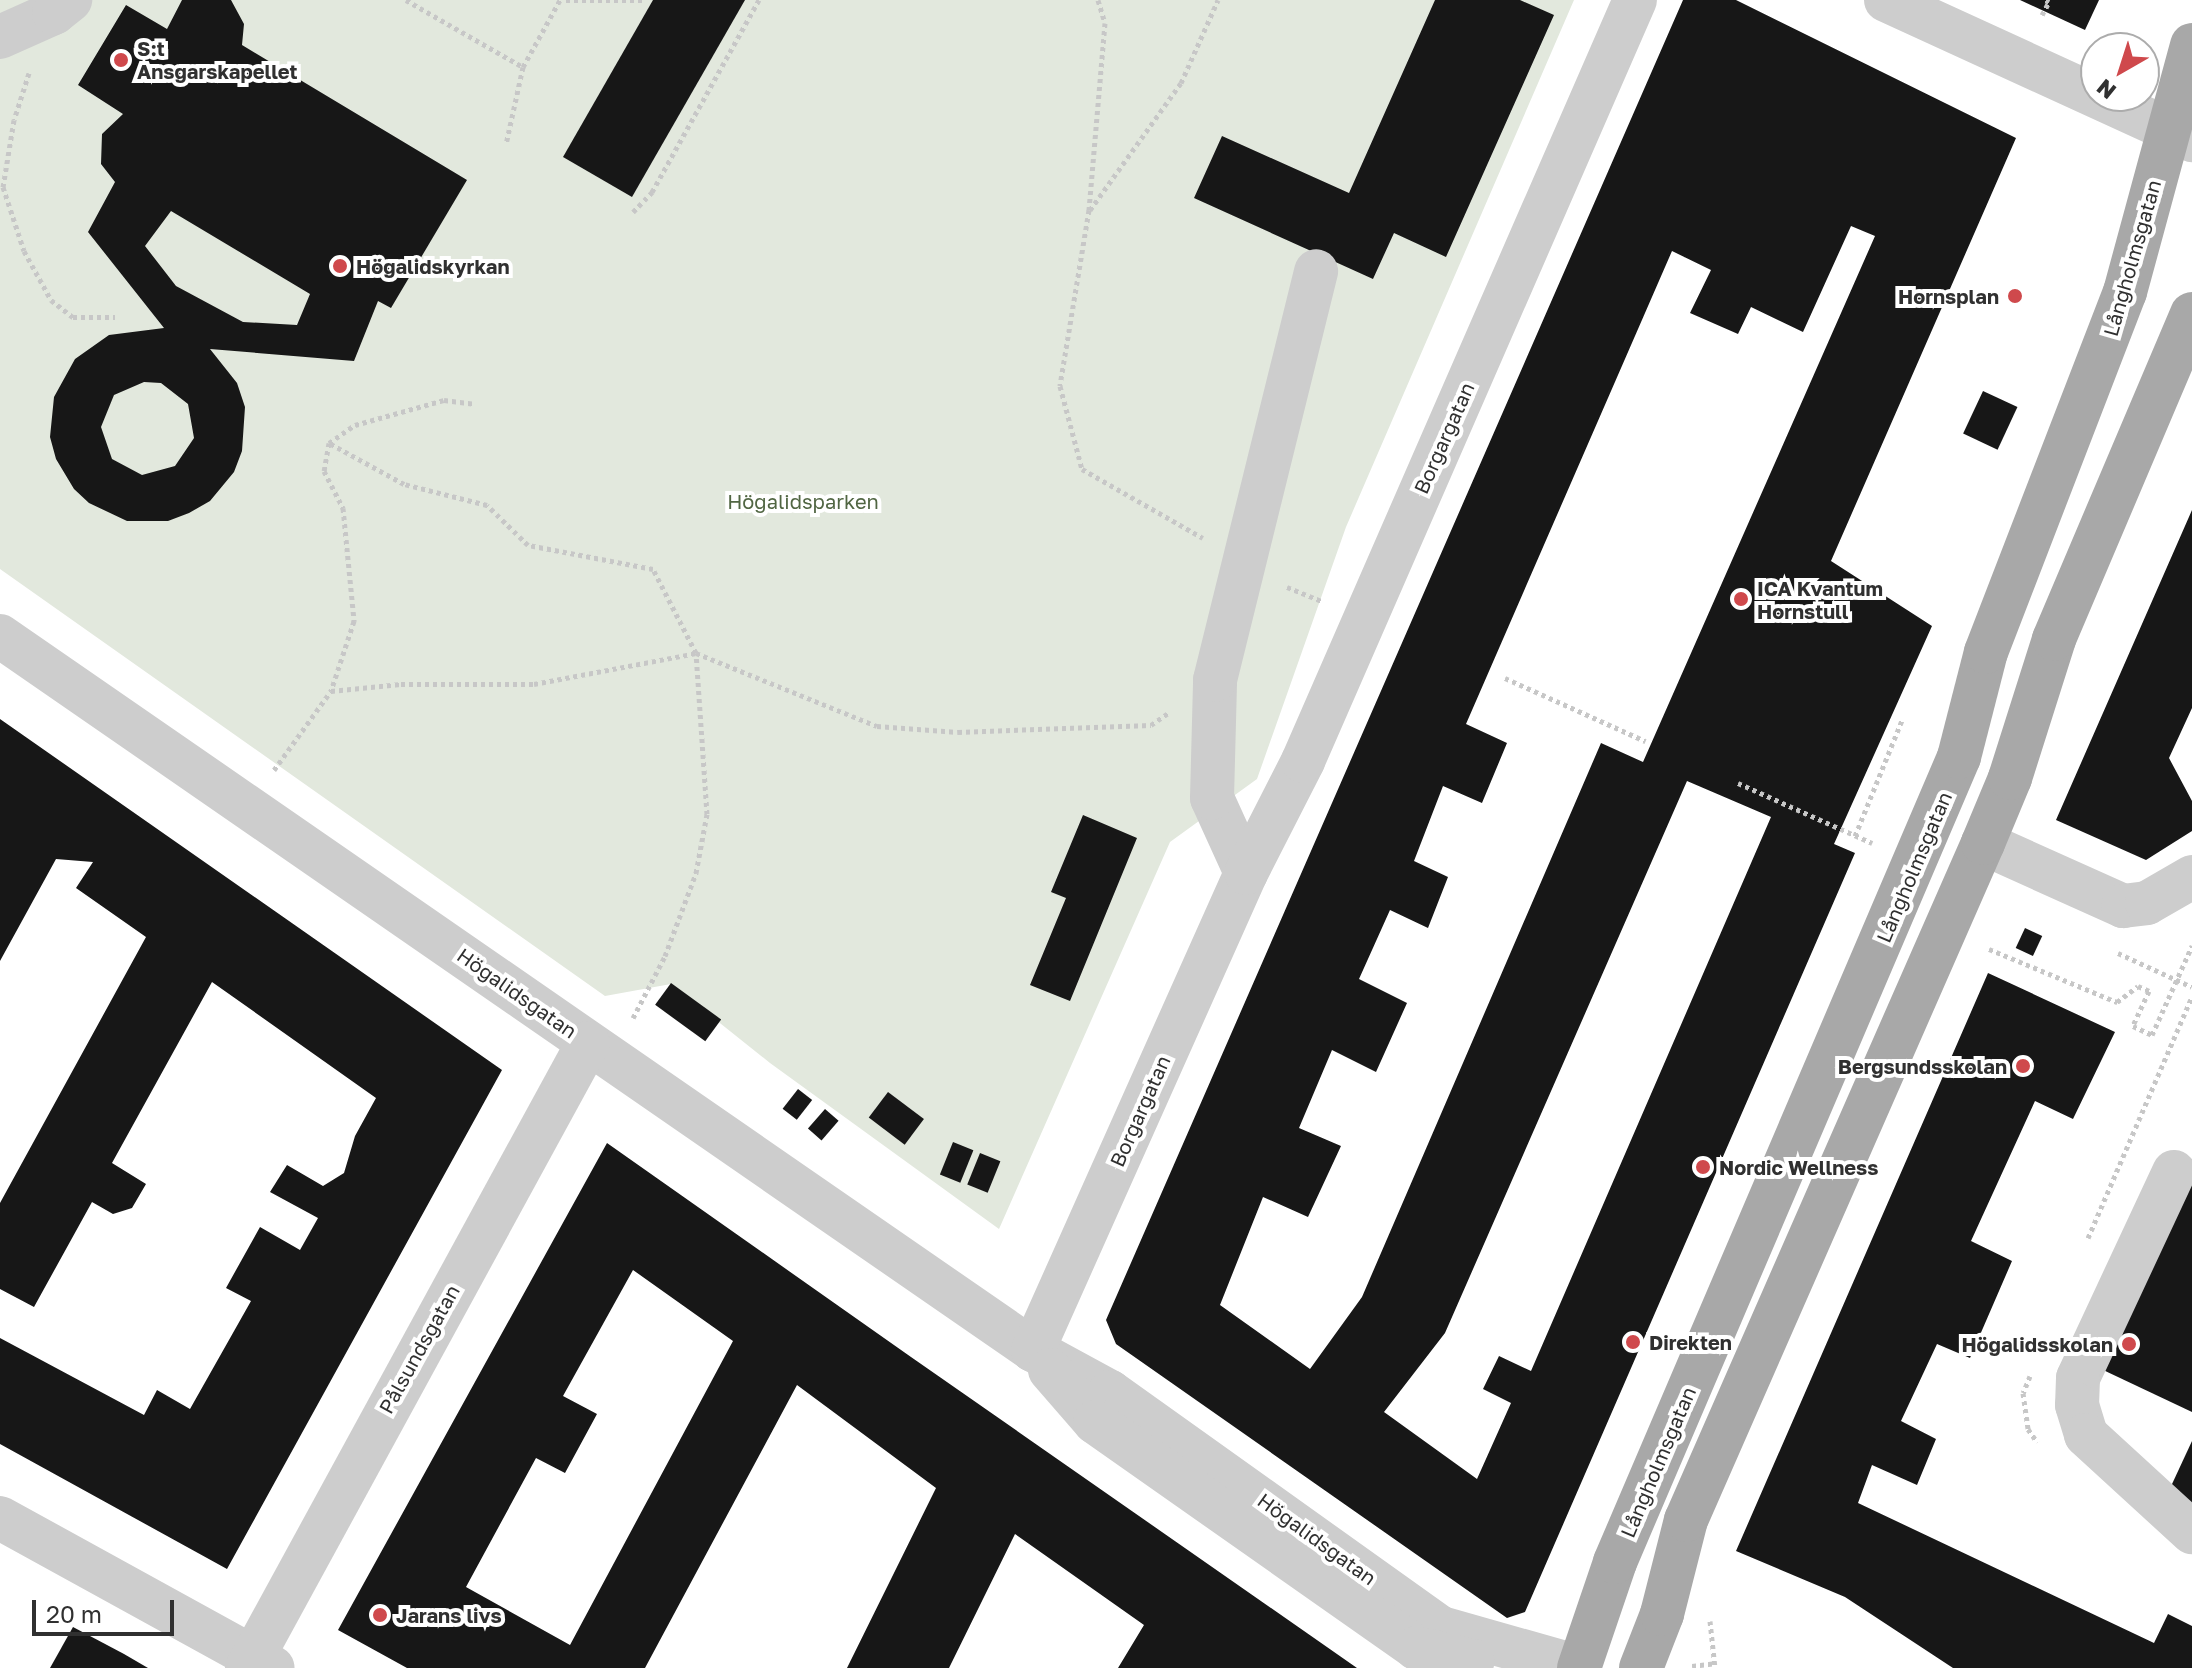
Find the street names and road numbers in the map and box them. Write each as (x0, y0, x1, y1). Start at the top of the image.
street label: Långholmsgatan (2098, 177, 2166, 339)
street label: Borgargatan (1409, 379, 1479, 497)
street label: Långholmsgatan (1871, 788, 1957, 946)
street label: Högalidsgatan (453, 943, 581, 1043)
street label: Borgargatan (1105, 1052, 1175, 1170)
street label: Pålsundsgatan (374, 1280, 464, 1418)
street label: Långholmsgatan (1615, 1383, 1701, 1541)
street label: Högalidsgatan (1253, 1488, 1381, 1590)

